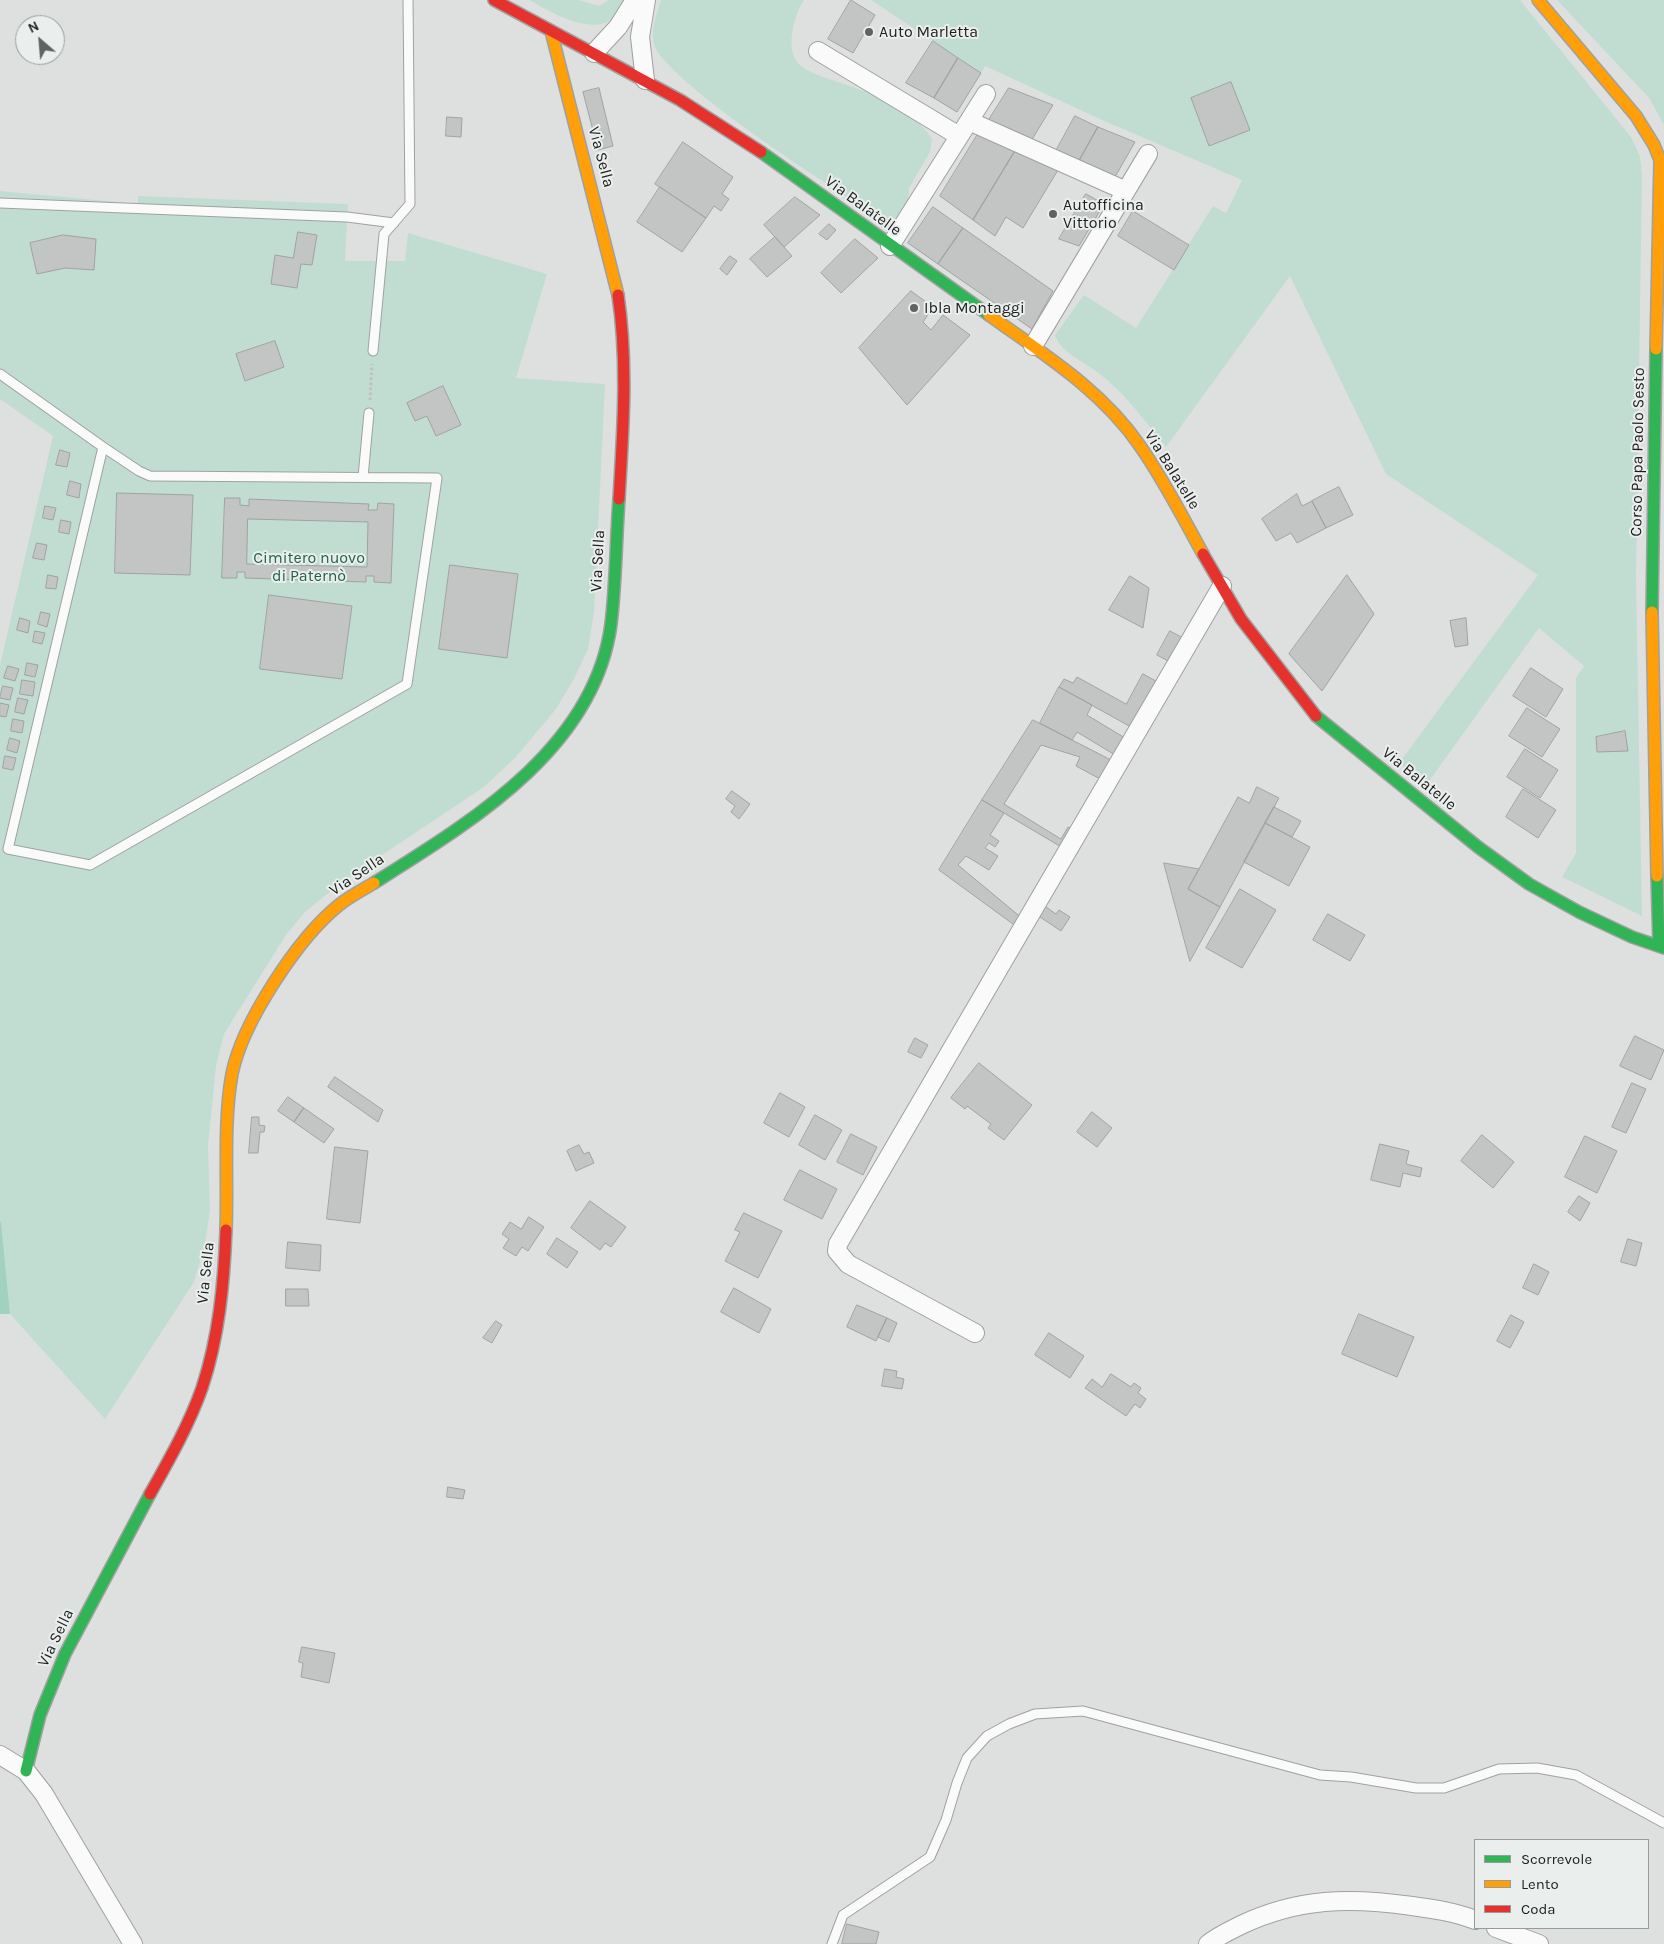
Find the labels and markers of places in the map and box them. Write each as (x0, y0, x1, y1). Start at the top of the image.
place label: Auto Marletta (879, 22, 978, 42)
marker: Auto Marletta (863, 26, 875, 38)
place label: Autofficina Vittorio (1063, 195, 1144, 233)
marker: Autofficina Vittorio (1047, 208, 1059, 220)
place label: Ibla Montaggi (924, 298, 1025, 318)
marker: Ibla Montaggi (908, 302, 920, 314)

